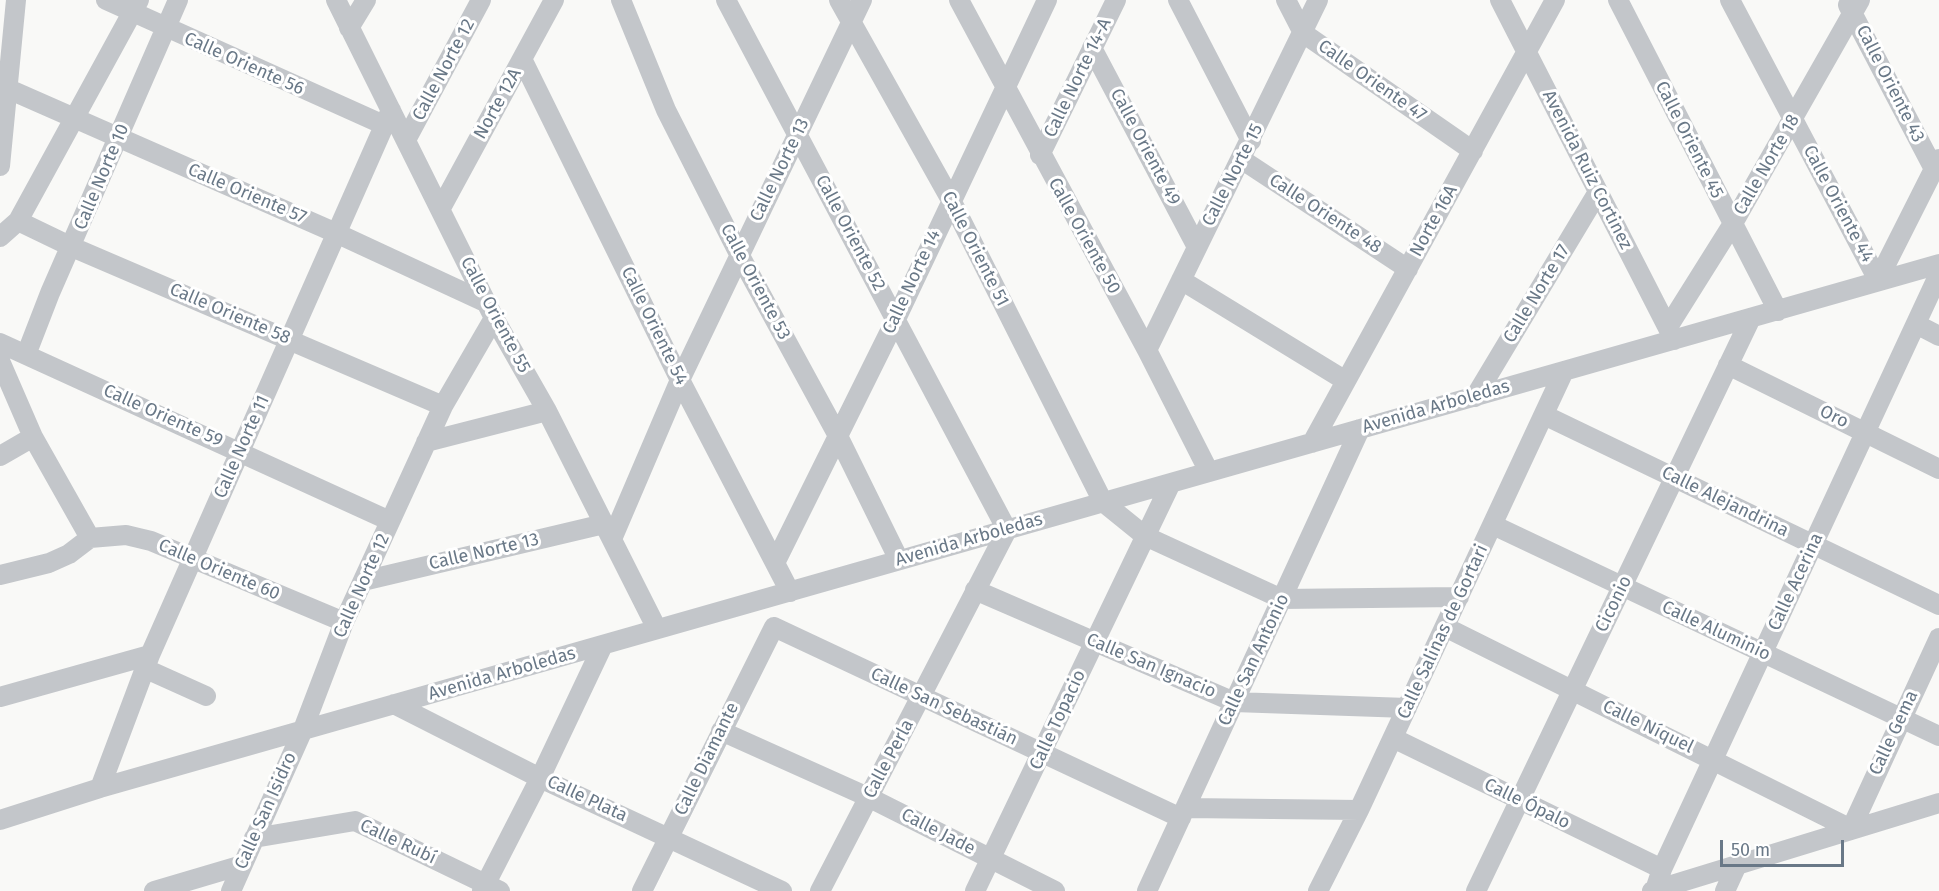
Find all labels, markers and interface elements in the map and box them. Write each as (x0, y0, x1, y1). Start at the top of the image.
street label: Calle Norte 14-A (1040, 15, 1116, 141)
street label: Calle Norte 12 (408, 16, 480, 124)
street label: Calle Oriente 43 (1851, 22, 1929, 146)
street label: Calle Oriente 56 (181, 28, 307, 100)
street label: Calle Oriente 47 (1314, 36, 1430, 126)
street label: Norte 12A (470, 65, 526, 143)
street label: Calle Oriente 45 (1650, 78, 1728, 202)
street label: Calle Oriente 49 (1105, 85, 1185, 209)
street label: Avenida Ruiz Cortinez (1537, 87, 1637, 253)
street label: Calle Norte 18 (1729, 111, 1805, 219)
street label: Calle Norte 13 (746, 115, 814, 225)
street label: Calle Norte 15 (1198, 120, 1268, 230)
street label: Calle Norte 10 (70, 121, 134, 233)
street label: Calle Oriente 44 (1798, 142, 1878, 266)
street label: Calle Oriente 57 (184, 159, 310, 229)
street label: Calle Oriente 48 (1265, 170, 1385, 258)
street label: Calle Oriente 52 (810, 171, 890, 295)
street label: Calle Oriente 50 (1043, 174, 1125, 298)
street label: Norte 16A (1406, 182, 1462, 260)
street label: Calle Oriente 51 (937, 188, 1013, 310)
street label: Calle Oriente 53 (715, 220, 795, 344)
street label: Calle Norte 14 (878, 226, 946, 338)
street label: Calle Norte 17 (1499, 241, 1575, 347)
street label: Calle Oriente 55 (455, 253, 535, 377)
street label: Calle Oriente 54 (616, 263, 692, 389)
street label: Calle Oriente 58 (166, 279, 294, 349)
street label: Avenida Arboledas (1360, 376, 1512, 438)
street label: Calle Oriente 59 (100, 380, 226, 452)
street label: Calle Norte 11 (210, 392, 274, 502)
street label: Oro (1816, 401, 1852, 433)
street label: Calle Alejandrina (1658, 462, 1792, 542)
street label: Avenida Arboledas (893, 509, 1045, 571)
street label: Calle Norte 13 (427, 529, 541, 575)
street label: Calle Acerina (1764, 530, 1828, 634)
street label: Calle Norte 12 (329, 531, 395, 641)
street label: Calle Oriente 60 (155, 535, 283, 605)
street label: Calle Salinas de Gortari (1393, 541, 1493, 723)
street label: Ciconio (1591, 572, 1637, 636)
street label: Calle San Antonio (1214, 591, 1294, 729)
street label: Calle Aluminio (1658, 596, 1774, 666)
street label: Calle San Ignacio (1083, 629, 1219, 703)
street label: Avenida Arboledas (426, 643, 578, 705)
street label: Calle San Sebastián (867, 664, 1021, 750)
street label: Calle Topacio (1025, 667, 1091, 773)
street label: Calle Gema (1865, 687, 1923, 779)
street label: Calle Níquel (1599, 696, 1697, 758)
street label: Calle Diamante (670, 699, 744, 819)
street label: Calle Perla (859, 716, 919, 802)
street label: Calle San Isidro (231, 749, 301, 873)
street label: Calle Plata (543, 771, 631, 827)
street label: Calle Ópalo (1481, 774, 1573, 834)
street label: Calle Jade (897, 804, 979, 860)
street label: Calle Rubí (356, 815, 440, 869)
scale bar (1723, 828, 1848, 866)
text: 50 m (1731, 839, 1770, 861)

